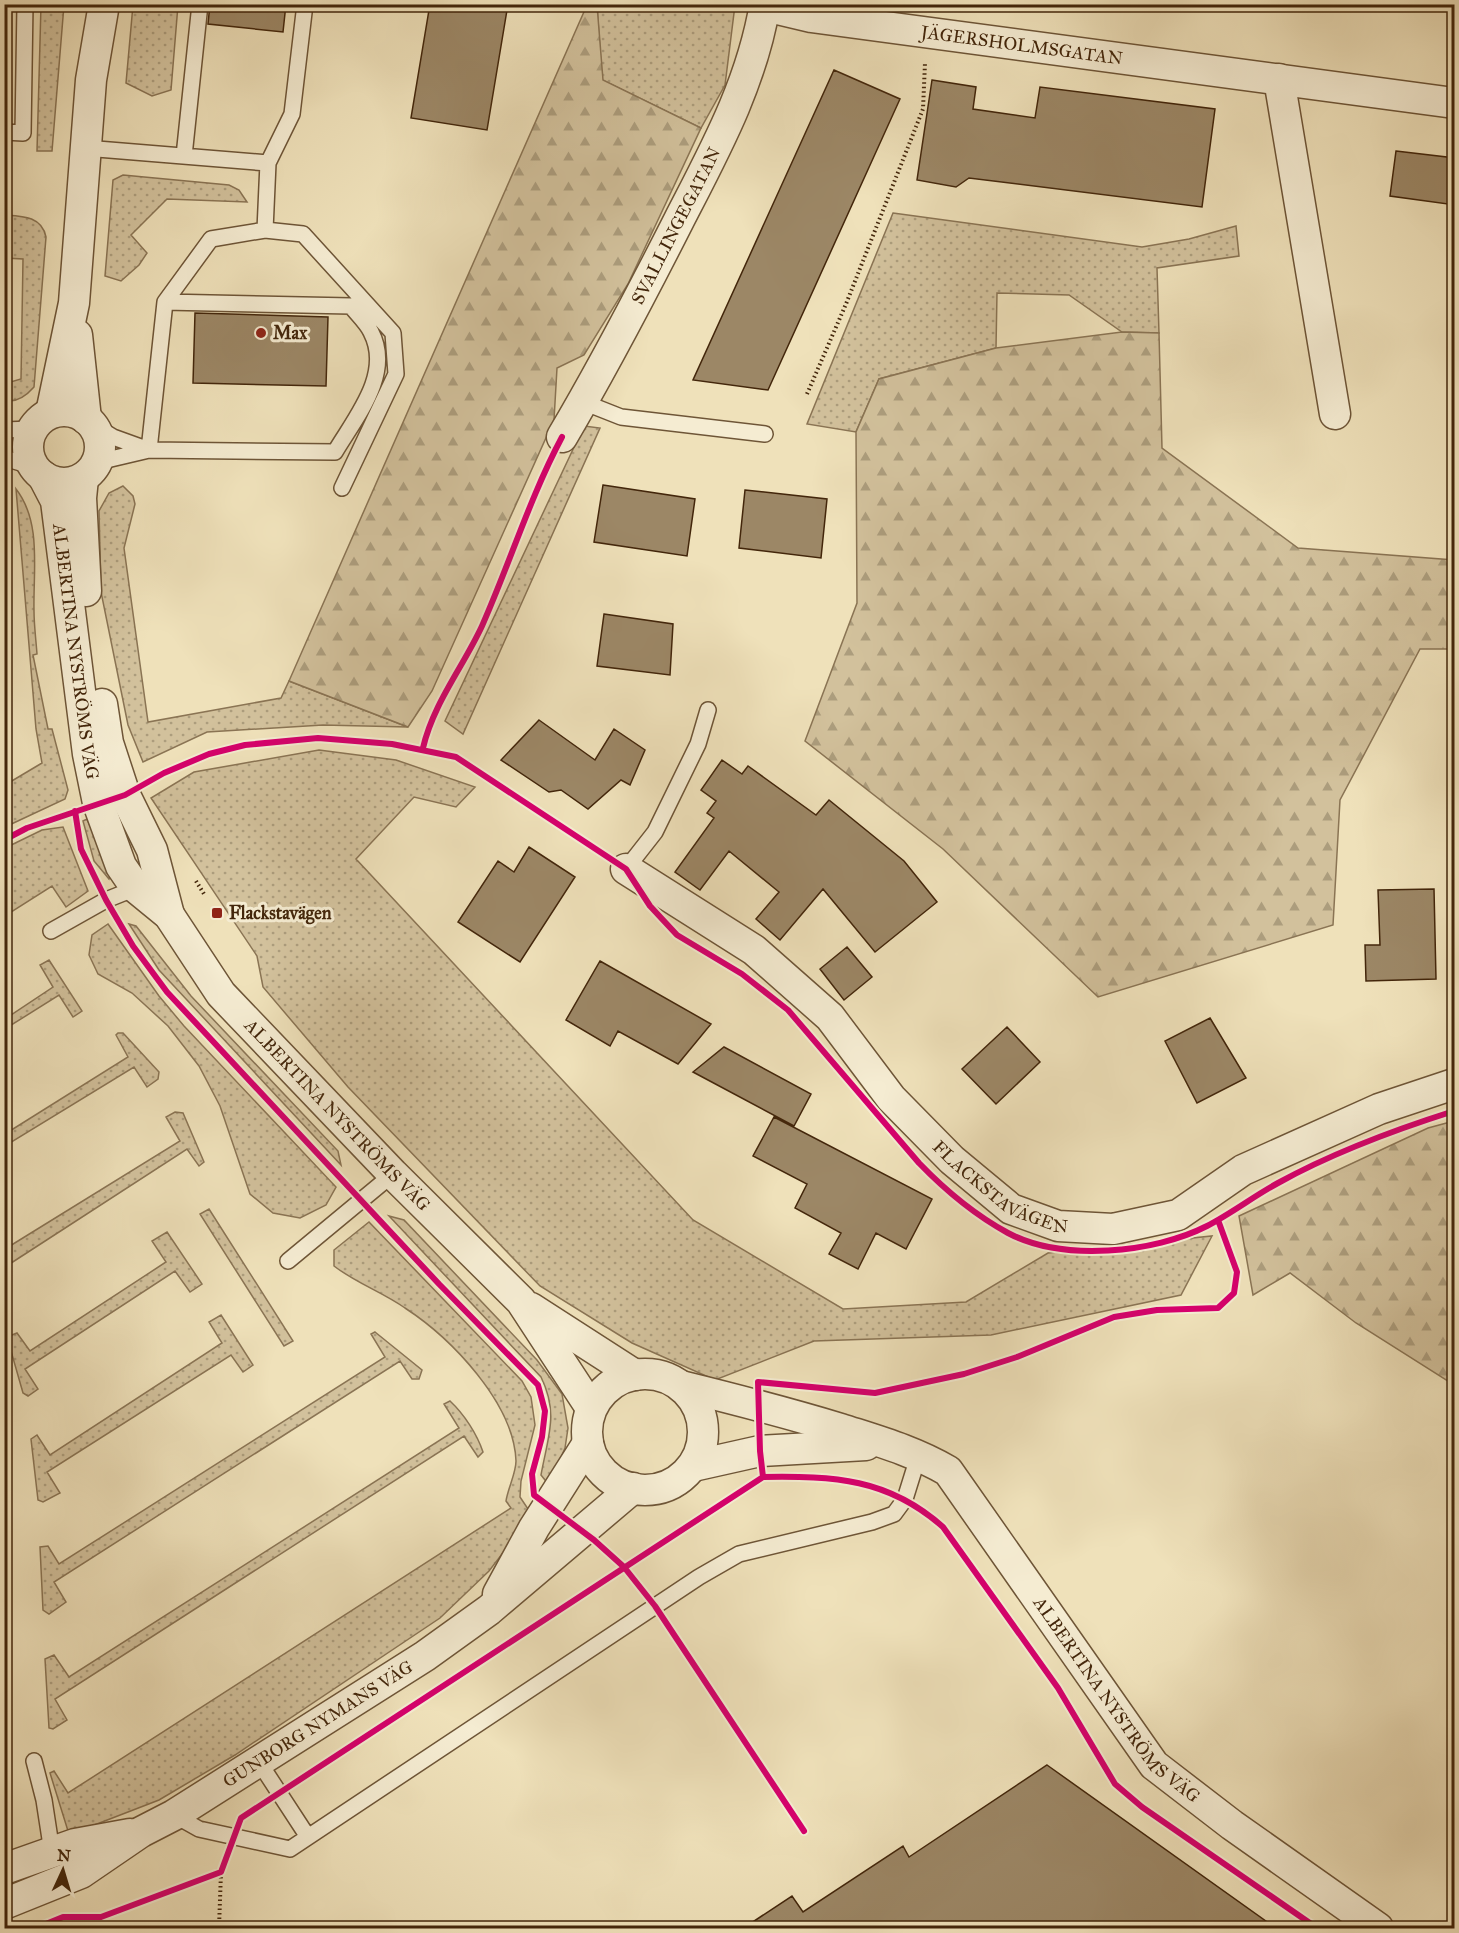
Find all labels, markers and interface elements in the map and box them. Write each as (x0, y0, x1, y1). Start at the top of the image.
street label: JÄGERSHOLMSGATAN (917, 21, 1124, 70)
street label: SVALLINGEGATAN (627, 144, 725, 308)
place label: Max (273, 322, 308, 344)
marker: Max (254, 326, 268, 340)
street label: ALBERTINA NYSTRÖMS VÄG (48, 521, 104, 781)
place label: Flackstavägen (229, 902, 332, 925)
marker: Flackstavägen (210, 906, 224, 920)
street label: ALBERTINA NYSTRÖMS VÄG (239, 1014, 435, 1216)
street label: FLACKSTAVÄGEN (928, 1136, 1069, 1238)
street label: ALBERTINA NYSTRÖMS VÄG (1028, 1592, 1204, 1807)
street label: GUNBORG NYMANS VÄG (219, 1656, 417, 1792)
north arrow (33, 1840, 93, 1900)
text: N (57, 1846, 72, 1866)

